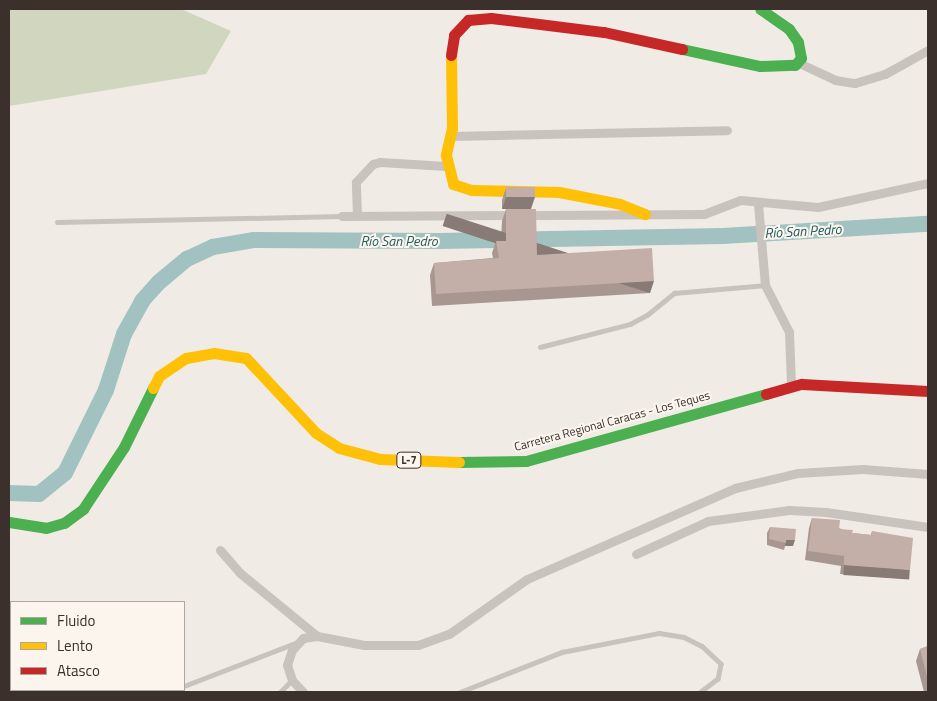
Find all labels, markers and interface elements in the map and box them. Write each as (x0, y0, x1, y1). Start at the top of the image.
water label: Río San Pedro (764, 221, 842, 241)
water label: Río San Pedro (360, 233, 438, 249)
street label: Carretera Regional Caracas - Los Teques (513, 388, 711, 454)
road number: L-7 (395, 452, 423, 468)
legend (10, 601, 185, 691)
text: Fluido (57, 609, 95, 632)
text: Lento (57, 634, 93, 657)
text: Atasco (57, 659, 100, 682)

